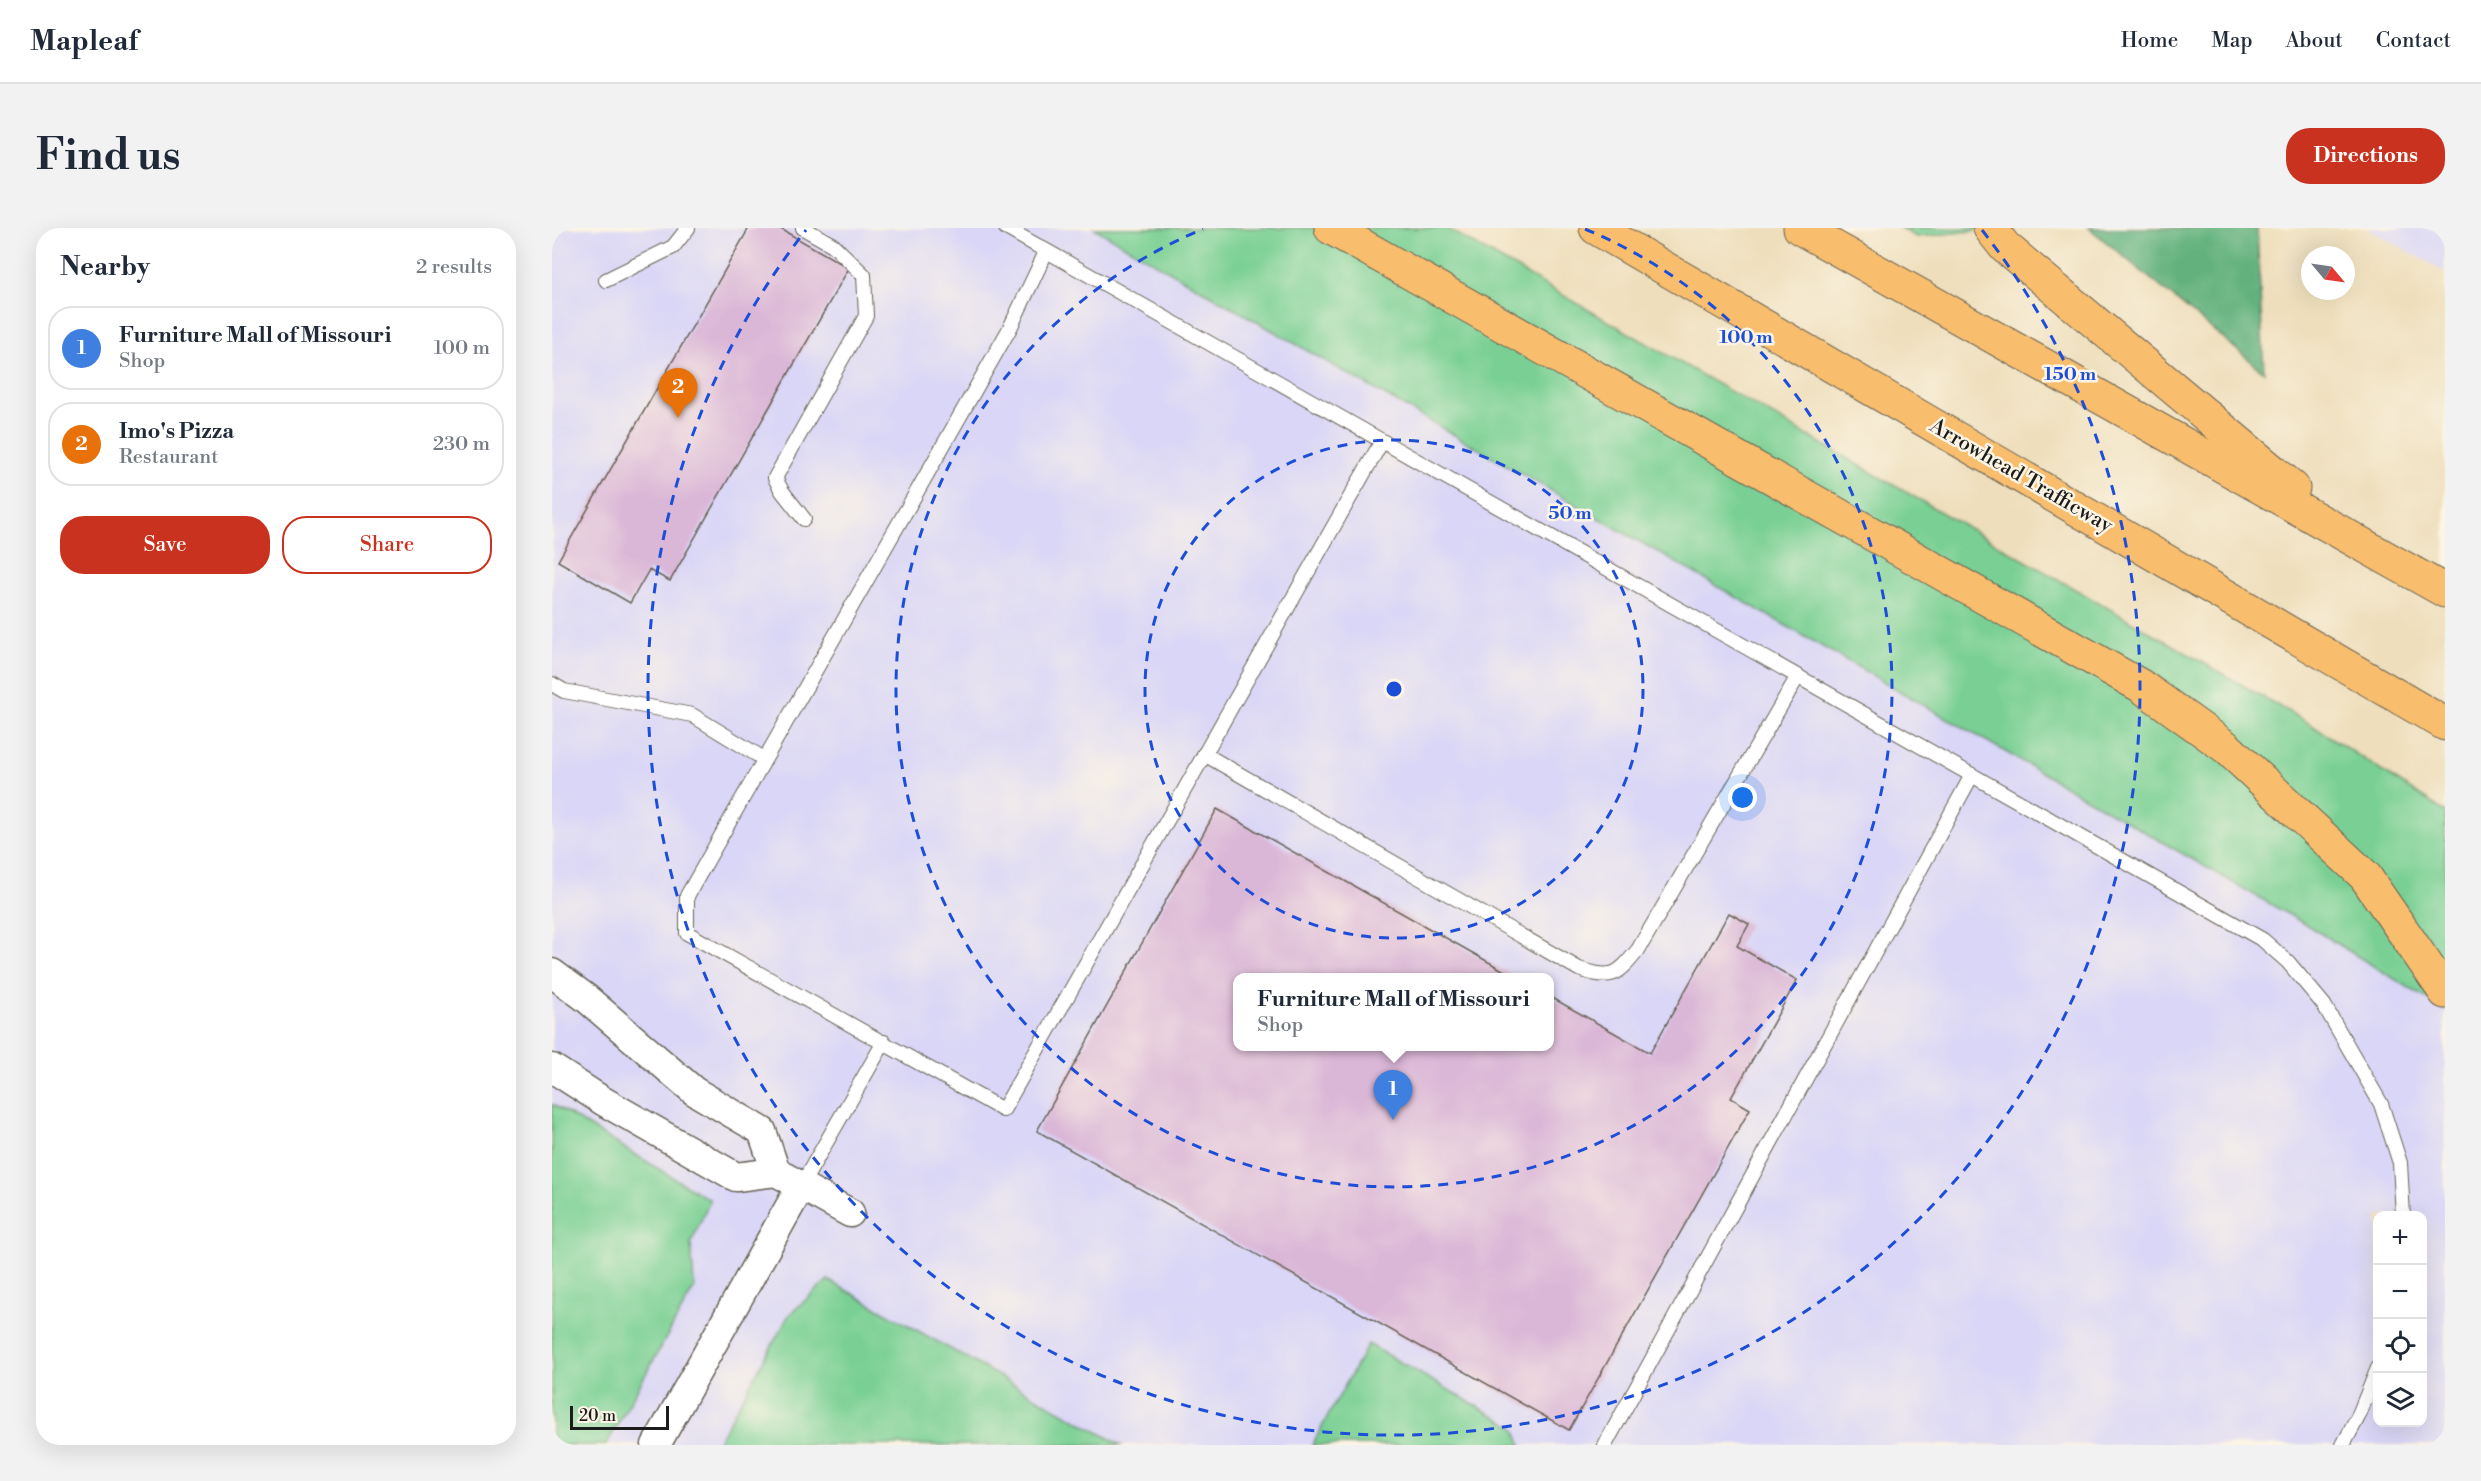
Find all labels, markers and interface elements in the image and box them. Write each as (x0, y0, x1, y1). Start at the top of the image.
text: Mapleaf (30, 24, 138, 59)
text: Home (2121, 28, 2178, 54)
text: Map (2211, 28, 2253, 54)
text: About (2286, 28, 2343, 54)
text: Contact (2376, 28, 2451, 54)
button: Directions (2286, 128, 2445, 184)
text: Find us (36, 130, 180, 183)
north arrow (2301, 246, 2355, 300)
text: Nearby (60, 251, 150, 283)
text: 2 results (416, 255, 492, 280)
text: Furniture Mall of Missouri (119, 322, 392, 349)
text: 100 m (1719, 326, 1773, 349)
text: 1 (77, 336, 86, 361)
text: 100 m (434, 336, 490, 361)
text: Shop (119, 349, 165, 374)
text: 150 m (2044, 363, 2097, 386)
pin: 2 (658, 368, 698, 418)
street label: Arrowhead Trafficway (1924, 413, 2118, 539)
text: Imo's Pizza (119, 418, 234, 445)
text: 2 (75, 432, 88, 457)
text: 230 m (433, 432, 490, 457)
text: Restaurant (119, 445, 218, 470)
text: 50 m (1548, 502, 1592, 525)
button: Save (60, 516, 270, 574)
button: Share (282, 516, 492, 574)
centre of rings (1384, 679, 1404, 699)
your location (1728, 783, 1757, 812)
popup (1233, 973, 1554, 1051)
text: Furniture Mall of Missouri (1257, 986, 1530, 1013)
text: Shop (1257, 1013, 1303, 1038)
pin: 1 (1374, 1070, 1412, 1120)
map controls (2373, 1211, 2427, 1427)
button: + (2373, 1211, 2427, 1265)
button: − (2373, 1265, 2427, 1319)
button: locate (2373, 1319, 2427, 1373)
button: layers (2373, 1373, 2427, 1427)
scale bar (570, 1403, 669, 1430)
text: 20 m (579, 1406, 616, 1426)

